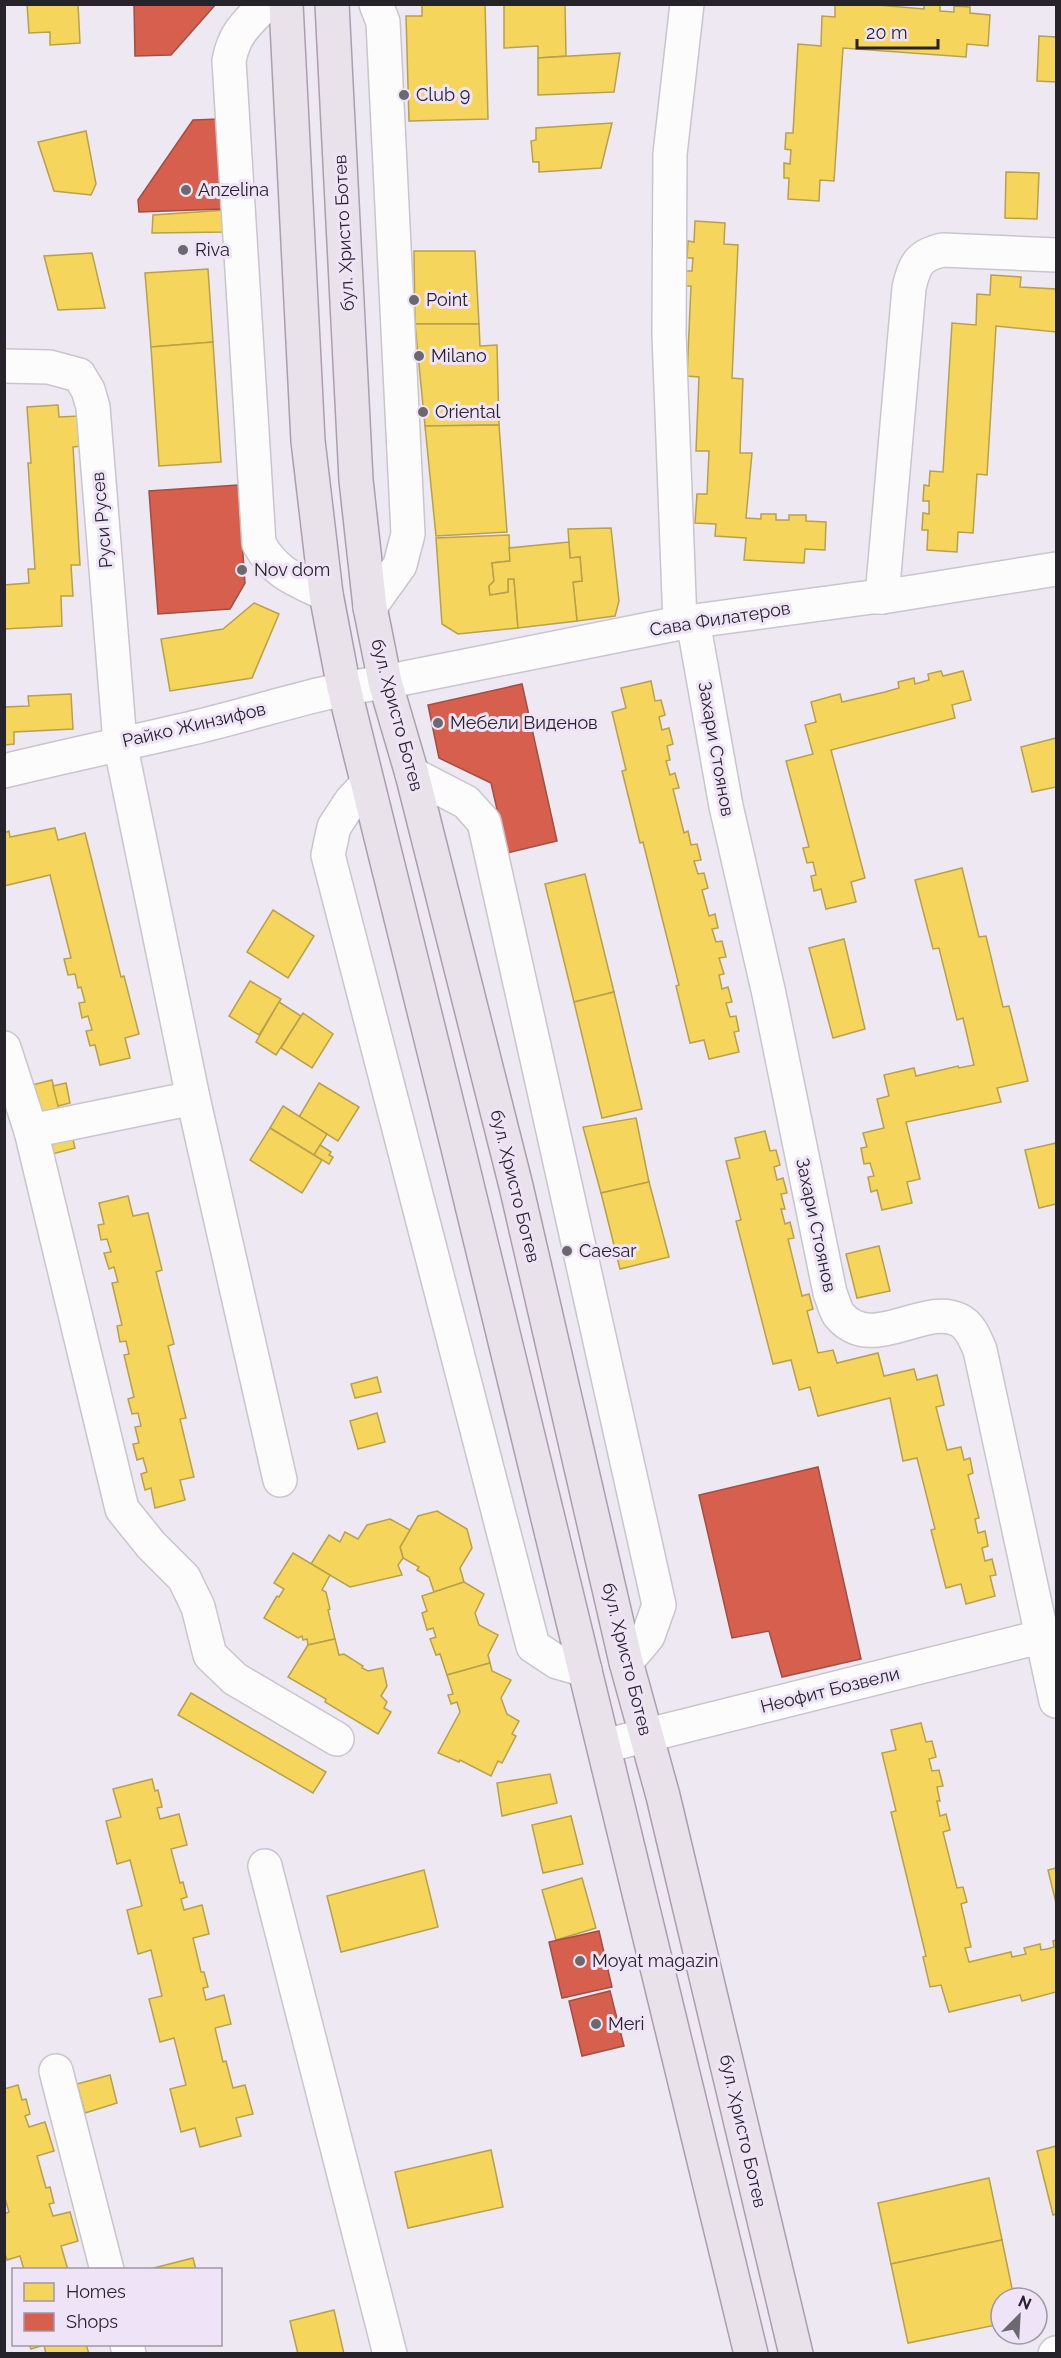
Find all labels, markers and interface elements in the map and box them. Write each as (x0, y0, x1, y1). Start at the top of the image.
scale bar (857, 12, 938, 50)
text: 20 m (866, 22, 908, 43)
place label: Club 9 (416, 84, 470, 105)
marker: Club 9 (397, 88, 411, 102)
street label: бул. Христо Ботев (329, 154, 358, 312)
place label: Anzelina (198, 179, 269, 200)
marker: Anzelina (179, 183, 193, 197)
place label: Riva (195, 239, 230, 260)
marker: Riva (176, 243, 190, 257)
place label: Point (426, 289, 468, 310)
marker: Point (407, 293, 421, 307)
place label: Milano (431, 345, 487, 366)
marker: Milano (412, 349, 426, 363)
place label: Oriental (435, 401, 501, 422)
marker: Oriental (416, 405, 430, 419)
street label: Руси Русев (87, 471, 116, 569)
place label: Nov dom (254, 559, 330, 580)
marker: Nov dom (235, 563, 249, 577)
street label: Сава Филатеров (648, 597, 792, 640)
street label: бул. Христо Ботев (367, 636, 428, 793)
street label: Захари Стоянов (694, 680, 739, 818)
street label: Райко Жинзифов (120, 698, 268, 751)
place label: Мебели Виденов (450, 712, 598, 733)
marker: Мебели Виденов (431, 716, 445, 730)
street label: бул. Христо Ботев (486, 1107, 545, 1264)
street label: Захари Стоянов (792, 1156, 841, 1294)
place label: Caesar (579, 1240, 637, 1261)
marker: Caesar (560, 1244, 574, 1258)
street label: бул. Христо Ботев (598, 1580, 657, 1737)
street label: Неофит Бозвели (758, 1662, 902, 1717)
place label: Moyat magazin (592, 1950, 718, 1971)
marker: Moyat magazin (573, 1954, 587, 1968)
place label: Meri (608, 2013, 644, 2034)
marker: Meri (589, 2017, 603, 2031)
street label: бул. Христо Ботев (716, 2052, 771, 2210)
legend (12, 2268, 222, 2346)
text: Homes (66, 2281, 126, 2302)
north arrow (989, 2286, 1049, 2346)
text: N (1015, 2292, 1034, 2314)
text: Shops (66, 2311, 118, 2332)

